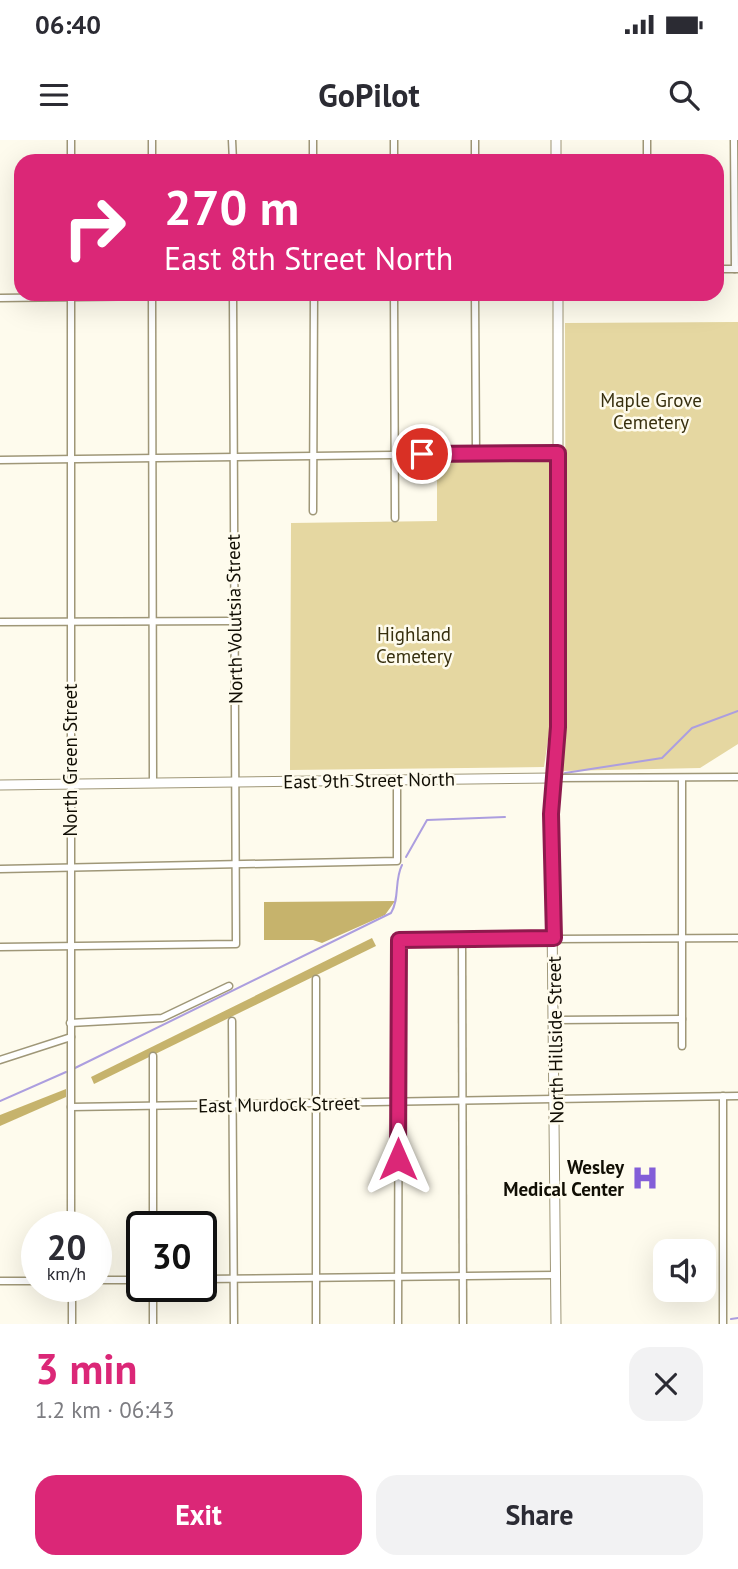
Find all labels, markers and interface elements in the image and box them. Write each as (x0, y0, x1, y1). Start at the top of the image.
text: 06:40 (35, 8, 101, 41)
text: GoPilot (318, 74, 420, 116)
icon: menu (35, 76, 73, 114)
icon: search (665, 76, 703, 114)
text: 270 m (164, 175, 299, 239)
icon: right (49, 182, 140, 273)
text: East 8th Street North (164, 237, 453, 279)
park label: Maple Grove Cemetery (600, 388, 702, 434)
pin (392, 424, 452, 484)
icon: arrive (403, 435, 441, 473)
street label: North Volutsia Street (221, 533, 247, 704)
park label: Highland Cemetery (376, 622, 452, 668)
street label: North Green Street (58, 683, 82, 837)
street label: East 9th Street North (283, 767, 455, 793)
street label: North Hillside Street (542, 956, 568, 1124)
street label: East Murdock Street (198, 1091, 361, 1117)
position arrow (361, 1122, 435, 1196)
place label: Wesley Medical Center (503, 1155, 625, 1201)
hospital icon: Wesley Medical Center (630, 1163, 660, 1193)
speed limit sign: 30 (126, 1211, 217, 1302)
text: 20 (47, 1224, 86, 1270)
map controls (653, 1239, 716, 1302)
button: sound (653, 1239, 716, 1302)
text: km/h (47, 1262, 86, 1285)
text: 3 min (35, 1341, 137, 1396)
button: close (629, 1347, 703, 1421)
text: 1.2 km · 06:43 (35, 1395, 174, 1424)
button: Exit (35, 1475, 362, 1555)
button: Share (376, 1475, 703, 1555)

